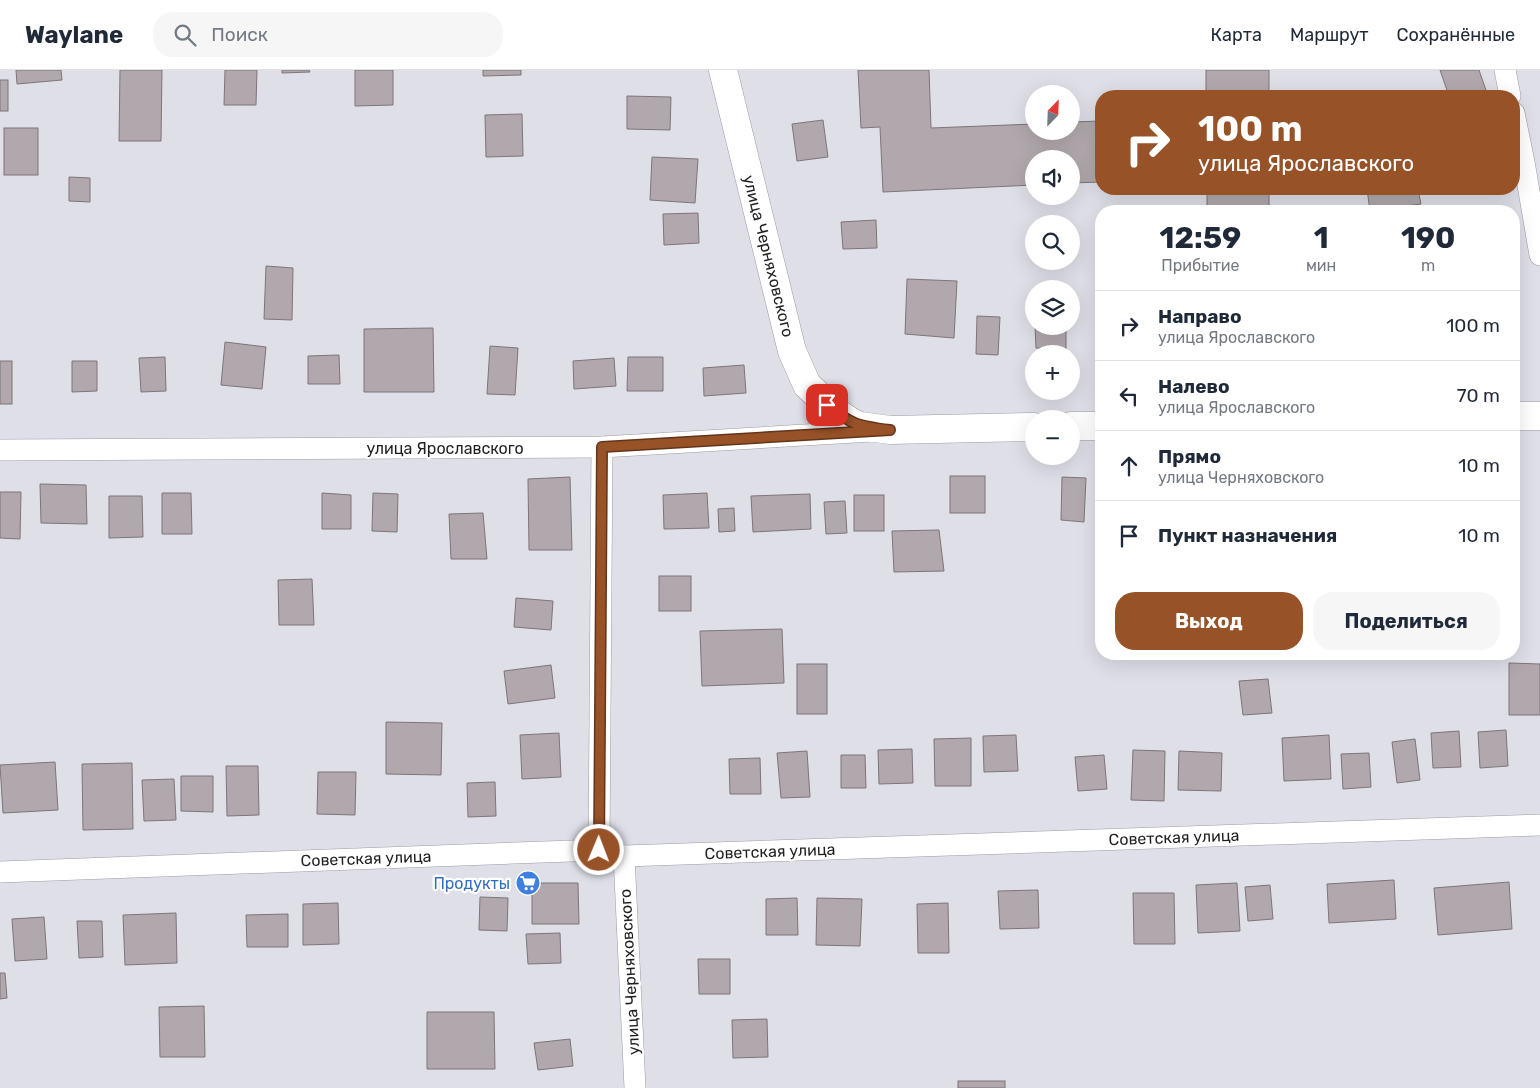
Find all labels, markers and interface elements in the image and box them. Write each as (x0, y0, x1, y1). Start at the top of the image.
search box (153, 12, 503, 57)
text: Waylane (25, 21, 123, 49)
icon: search (171, 21, 199, 49)
text: Поиск (211, 23, 268, 46)
text: Карта (1211, 24, 1262, 46)
text: Маршрут (1290, 24, 1369, 46)
text: Сохранённые (1397, 24, 1515, 46)
north arrow (1025, 85, 1080, 140)
map controls (1025, 85, 1080, 465)
text: 100 m (1198, 108, 1303, 150)
icon: right (1115, 110, 1180, 175)
button: sound (1025, 150, 1080, 205)
text: улица Ярославского (1198, 150, 1414, 177)
street label: улица Черняховского (739, 173, 798, 339)
button: search (1025, 215, 1080, 270)
text: 12:59 (1160, 220, 1241, 256)
text: 1 (1314, 220, 1329, 256)
text: 190 (1401, 220, 1455, 256)
text: Прибытие (1161, 256, 1240, 275)
text: мин (1306, 256, 1336, 275)
text: m (1421, 256, 1435, 275)
button: layers (1025, 280, 1080, 335)
text: Направо (1158, 305, 1242, 328)
icon: right (1115, 312, 1143, 340)
text: 100 m (1446, 314, 1500, 337)
text: улица Ярославского (1158, 328, 1315, 347)
button: + (1025, 345, 1080, 400)
text: Налево (1158, 375, 1230, 398)
icon: left (1115, 382, 1143, 410)
pin (806, 384, 848, 426)
text: 70 m (1457, 384, 1500, 407)
icon: arrive (813, 391, 841, 419)
text: улица Ярославского (1158, 398, 1315, 417)
button: − (1025, 410, 1080, 465)
street label: улица Ярославского (366, 439, 524, 458)
text: Прямо (1158, 445, 1221, 468)
icon: ahead (1115, 452, 1143, 480)
text: 10 m (1458, 454, 1500, 477)
text: улица Черняховского (1158, 468, 1324, 487)
icon: arrive (1115, 522, 1143, 550)
text: Пункт назначения (1158, 524, 1337, 547)
text: 10 m (1458, 524, 1500, 547)
button: Выход (1115, 592, 1303, 650)
button: Поделиться (1313, 592, 1500, 650)
position arrow (572, 823, 624, 875)
street label: Советская улица (1108, 826, 1240, 849)
street label: Советская улица (704, 840, 836, 863)
street label: Советская улица (300, 847, 432, 870)
supermarket icon: Продукты (515, 870, 541, 896)
place label: Продукты (433, 874, 510, 893)
street label: улица Черняховского (616, 888, 643, 1055)

